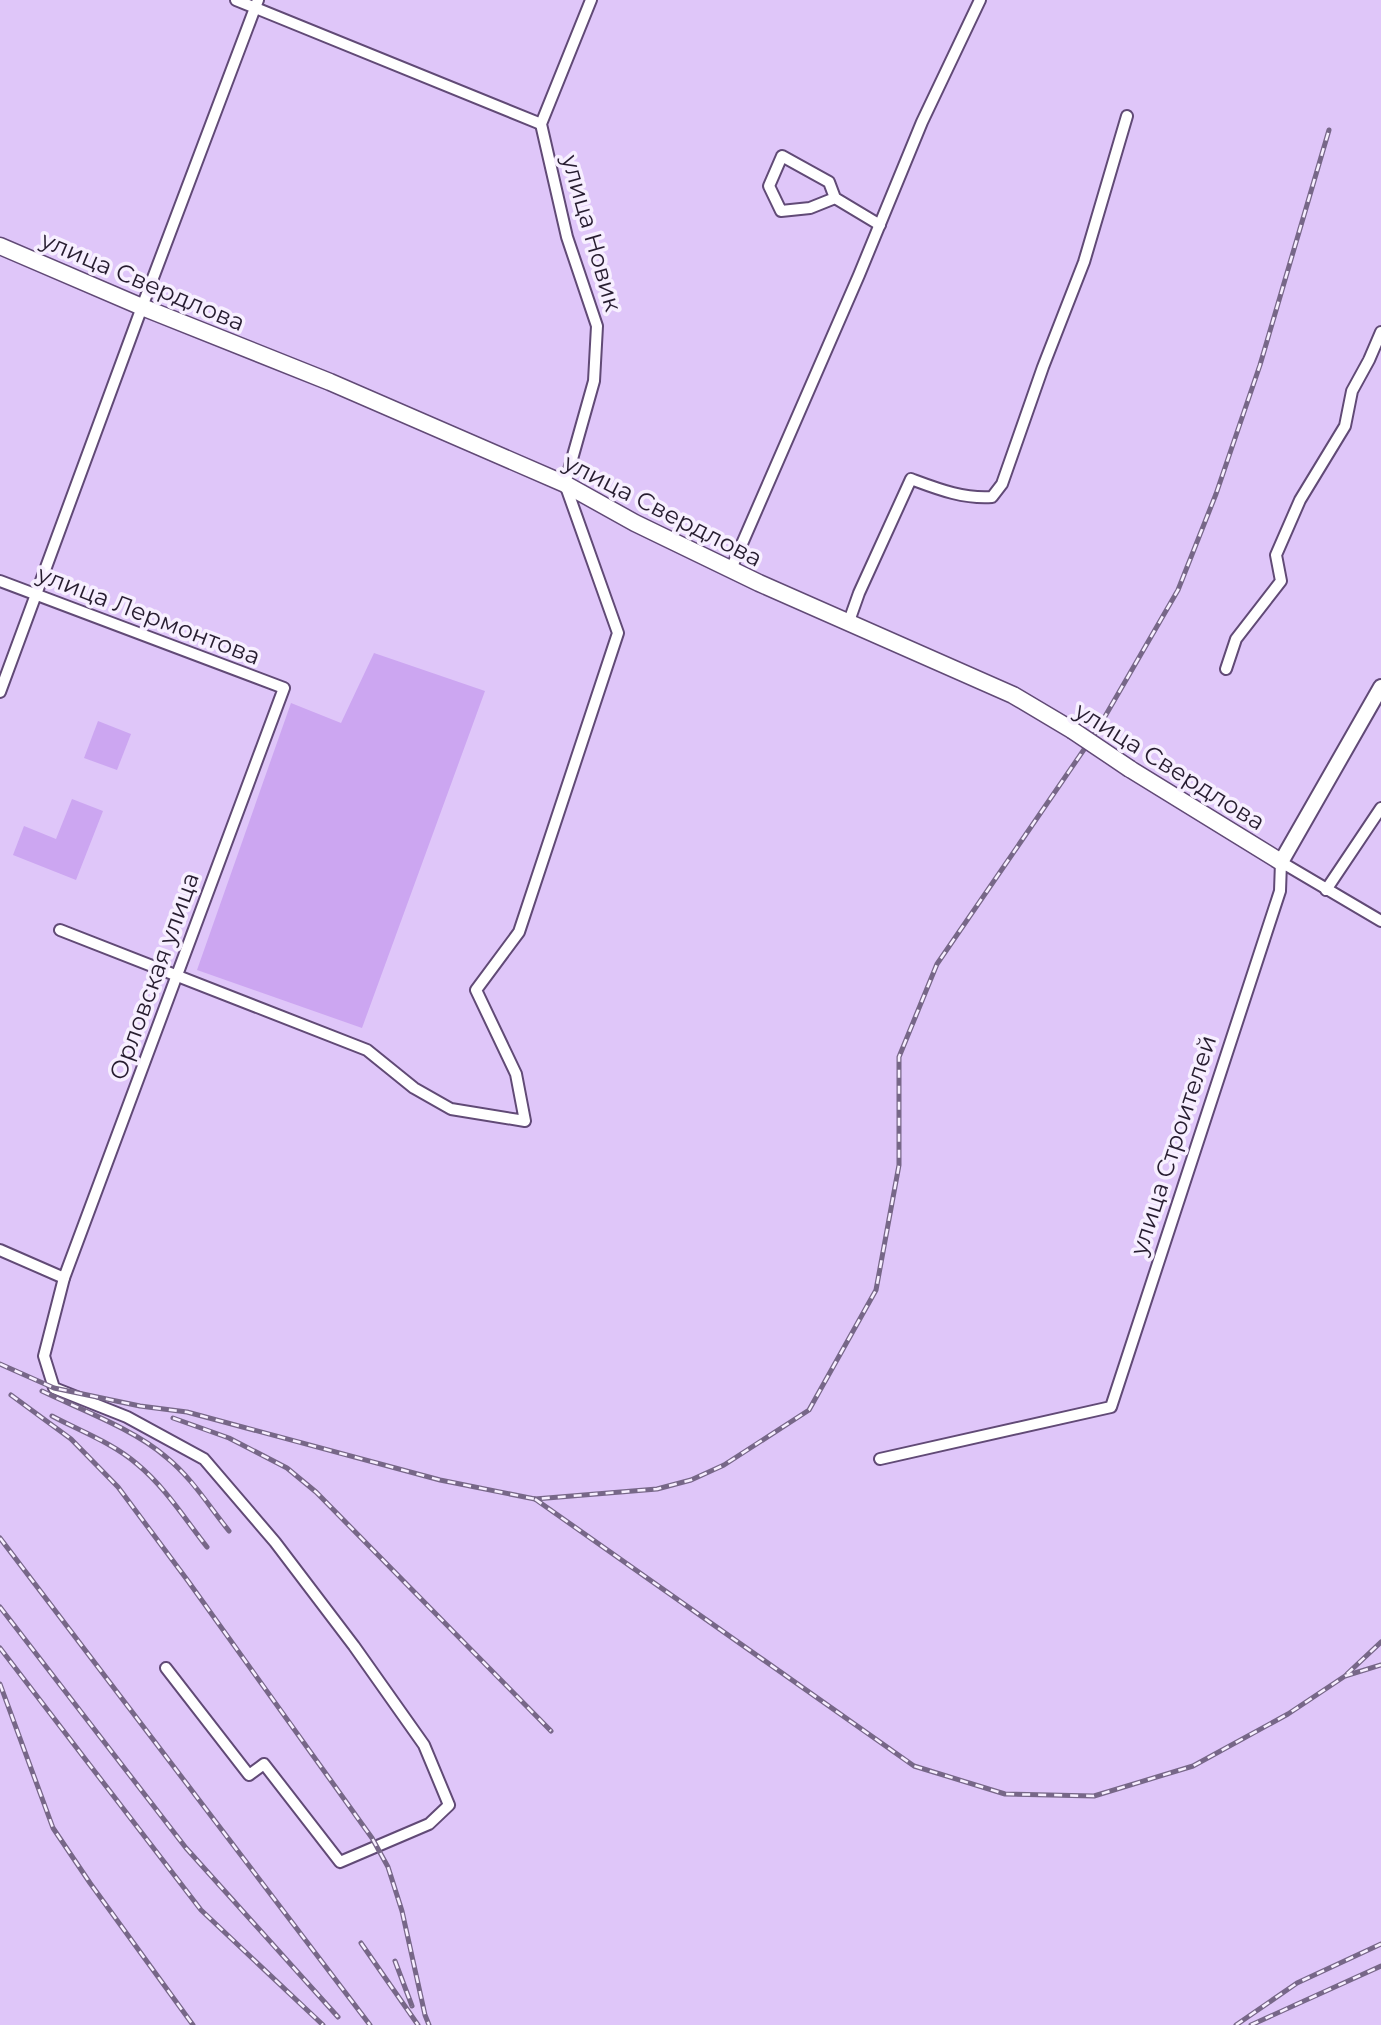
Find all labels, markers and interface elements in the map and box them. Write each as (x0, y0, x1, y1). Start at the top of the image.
street label: улица Новик (556, 151, 628, 315)
street label: улица Свердлова (36, 225, 249, 337)
street label: улица Свердлова (558, 447, 767, 573)
street label: улица Лермонтова (33, 559, 265, 671)
street label: улица Свердлова (1069, 695, 1270, 836)
street label: Орловская улица (103, 868, 205, 1084)
street label: улица Строителей (1123, 1031, 1222, 1260)

